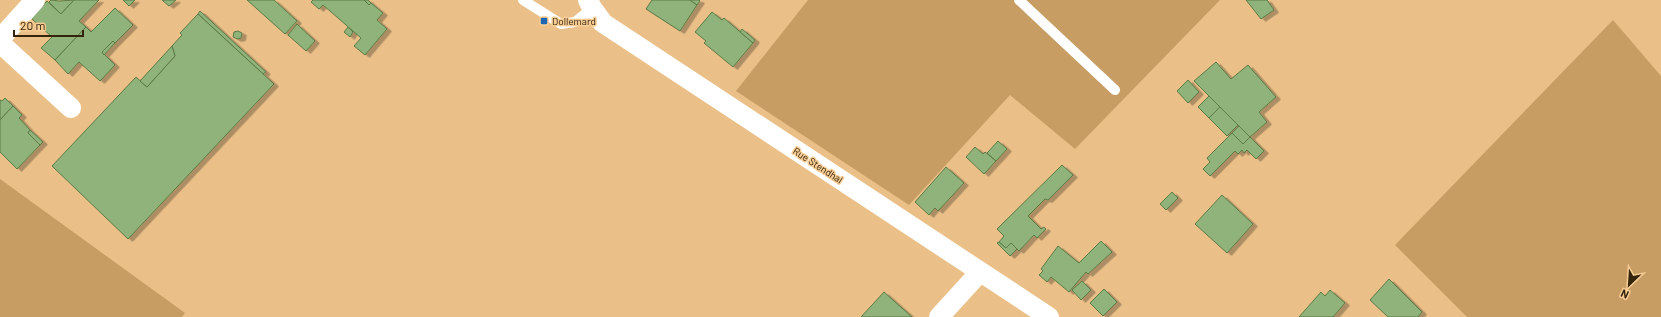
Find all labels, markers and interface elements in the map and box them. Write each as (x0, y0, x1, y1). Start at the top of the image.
scale bar (14, 12, 83, 38)
place label: Dollemard (552, 15, 596, 27)
marker: Dollemard (539, 16, 549, 26)
text: 20 m (20, 18, 46, 32)
street label: Rue Stendhal (791, 144, 845, 186)
north arrow (1609, 265, 1649, 305)
text: N (1618, 287, 1631, 302)

